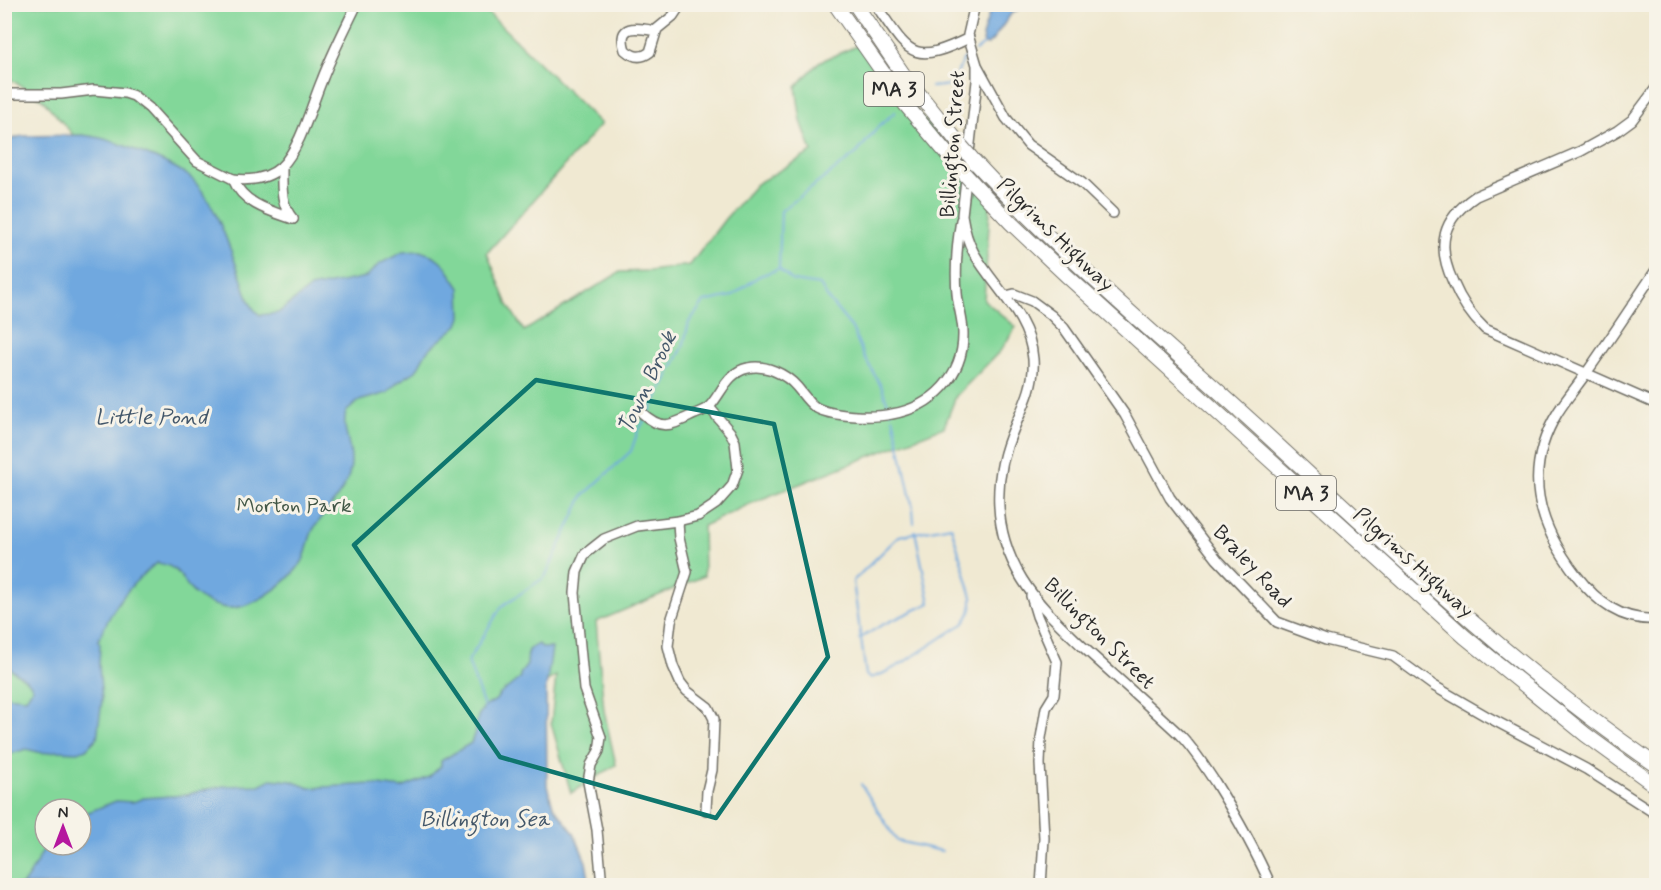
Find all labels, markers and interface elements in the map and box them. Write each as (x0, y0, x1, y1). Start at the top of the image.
street label: Billington Street (934, 69, 974, 219)
road number: MA 3 (864, 72, 924, 106)
street label: Pilgrims Highway (989, 172, 1120, 299)
water label: Town Brook (612, 326, 684, 438)
water label: Little Pond (95, 404, 210, 432)
road number: MA 3 (1276, 476, 1336, 510)
park label: Morton Park (236, 492, 352, 520)
street label: Pilgrims Highway (1346, 501, 1480, 626)
street label: Braley Road (1206, 519, 1298, 614)
street label: Billington Street (1036, 572, 1161, 697)
north arrow (33, 797, 93, 857)
text: N (58, 803, 68, 824)
water label: Billington Sea (420, 806, 551, 837)

